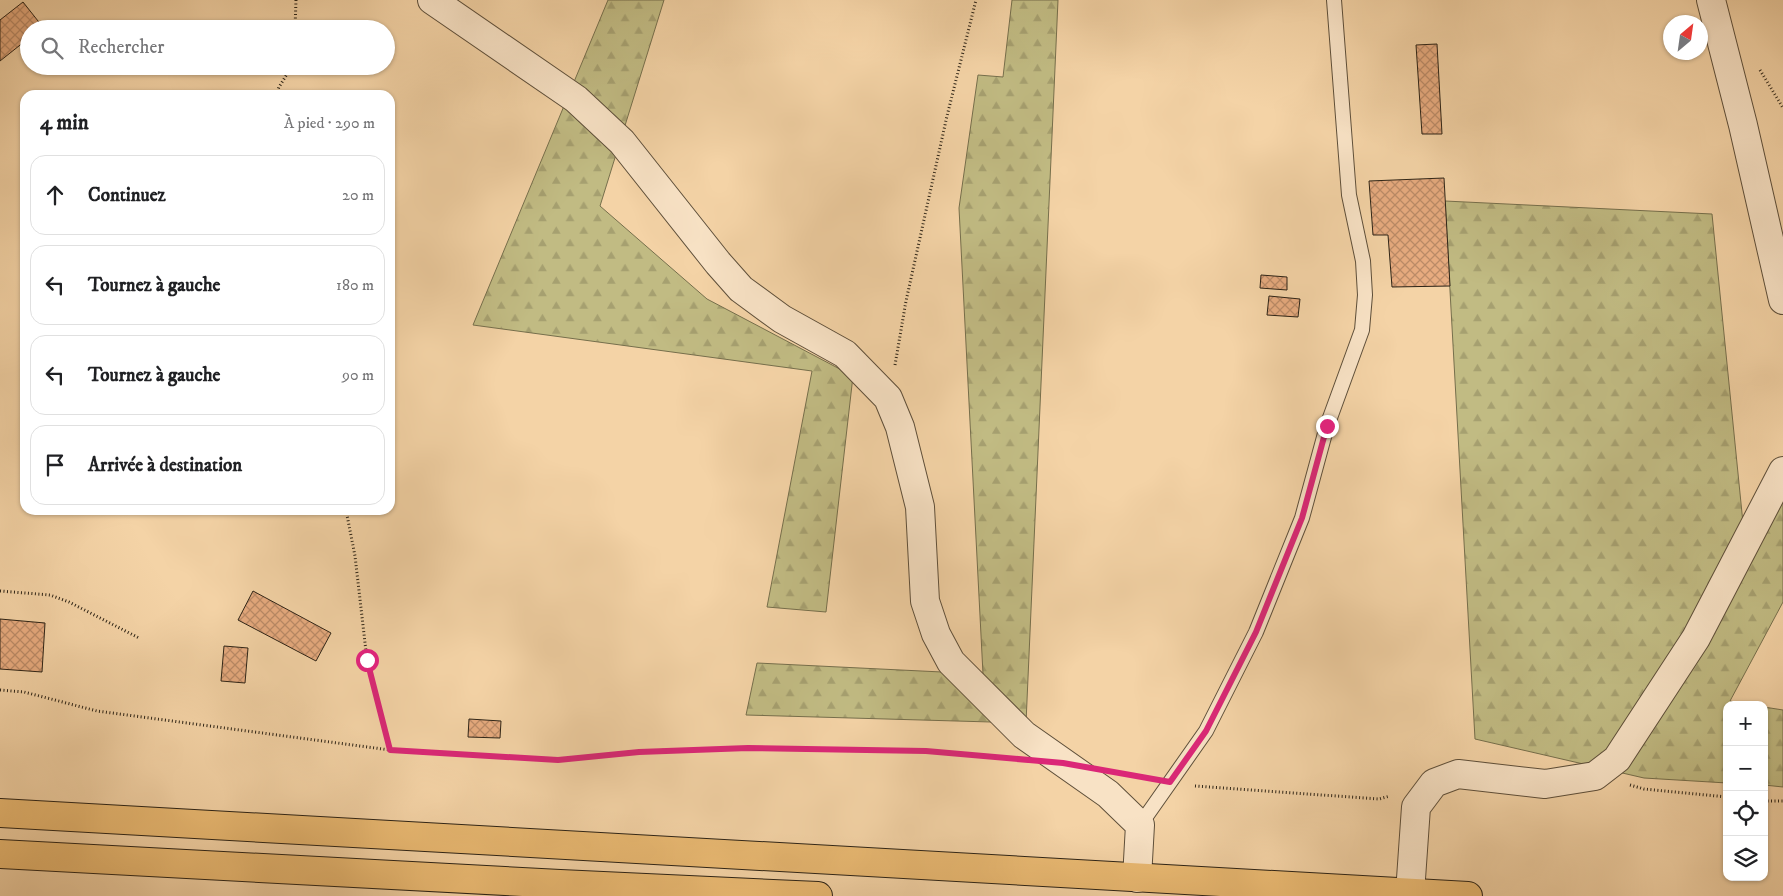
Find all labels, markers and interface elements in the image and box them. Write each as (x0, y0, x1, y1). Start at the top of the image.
north arrow (1663, 15, 1708, 60)
search box (20, 20, 395, 75)
icon: search (38, 34, 66, 62)
text: Rechercher (78, 36, 164, 59)
text: 4 min (40, 110, 89, 136)
text: À pied · 290 m (284, 113, 375, 133)
icon: ahead (41, 181, 69, 209)
text: Continuez (88, 184, 166, 207)
text: 20 m (342, 185, 374, 205)
icon: left (41, 271, 69, 299)
text: Tournez à gauche (88, 274, 220, 297)
text: 180 m (336, 275, 374, 295)
icon: left (41, 361, 69, 389)
text: Tournez à gauche (88, 364, 220, 387)
text: 90 m (342, 365, 374, 385)
route end (1316, 415, 1339, 438)
icon: arrive (41, 451, 69, 479)
text: Arrivée à destination (88, 454, 242, 477)
route start (356, 649, 379, 672)
map controls (1723, 701, 1768, 881)
button: + (1723, 701, 1768, 746)
button: − (1723, 746, 1768, 791)
button: locate (1723, 791, 1768, 836)
button: layers (1723, 836, 1768, 881)

